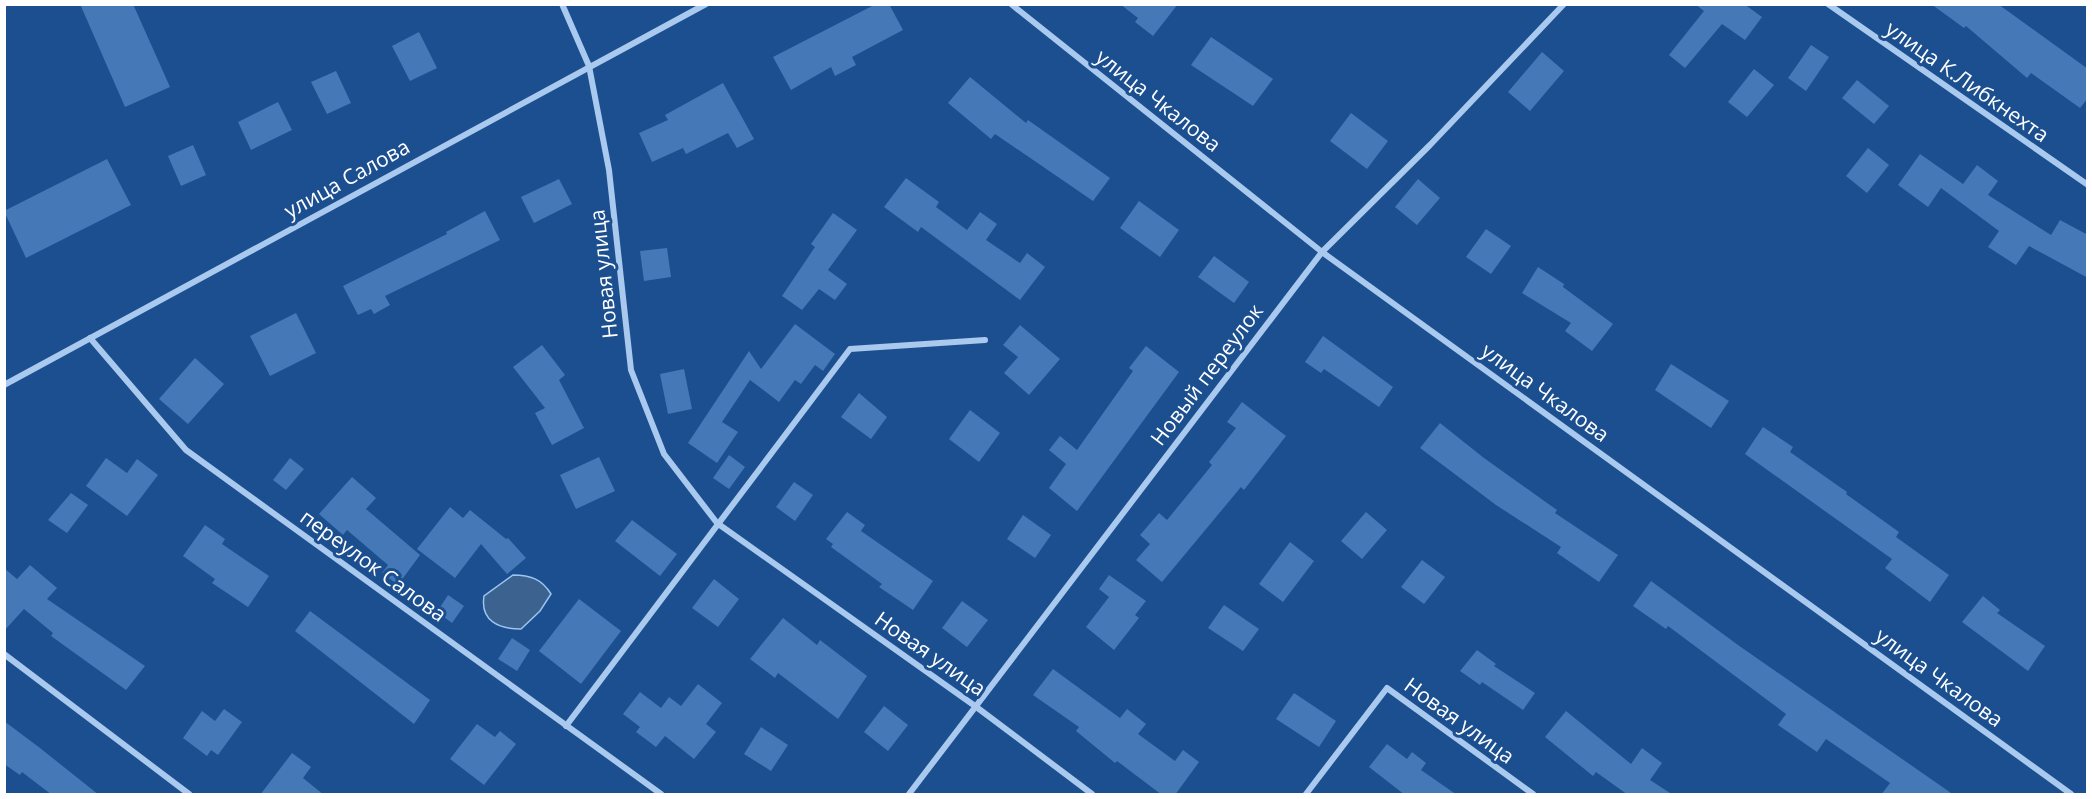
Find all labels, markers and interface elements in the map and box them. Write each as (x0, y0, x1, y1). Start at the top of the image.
street label: улица К.Либкнехта (1880, 14, 2055, 148)
street label: улица Чкалова (1090, 43, 1227, 158)
street label: улица Салова (279, 132, 414, 224)
street label: Новая улица (582, 208, 624, 340)
street label: Новый переулок (1144, 298, 1269, 451)
street label: улица Чкалова (1476, 336, 1615, 448)
street label: переулок Салова (295, 503, 452, 628)
street label: Новая улица (869, 605, 992, 702)
street label: улица Чкалова (1870, 621, 2009, 733)
street label: Новая улица (1399, 671, 1520, 770)

